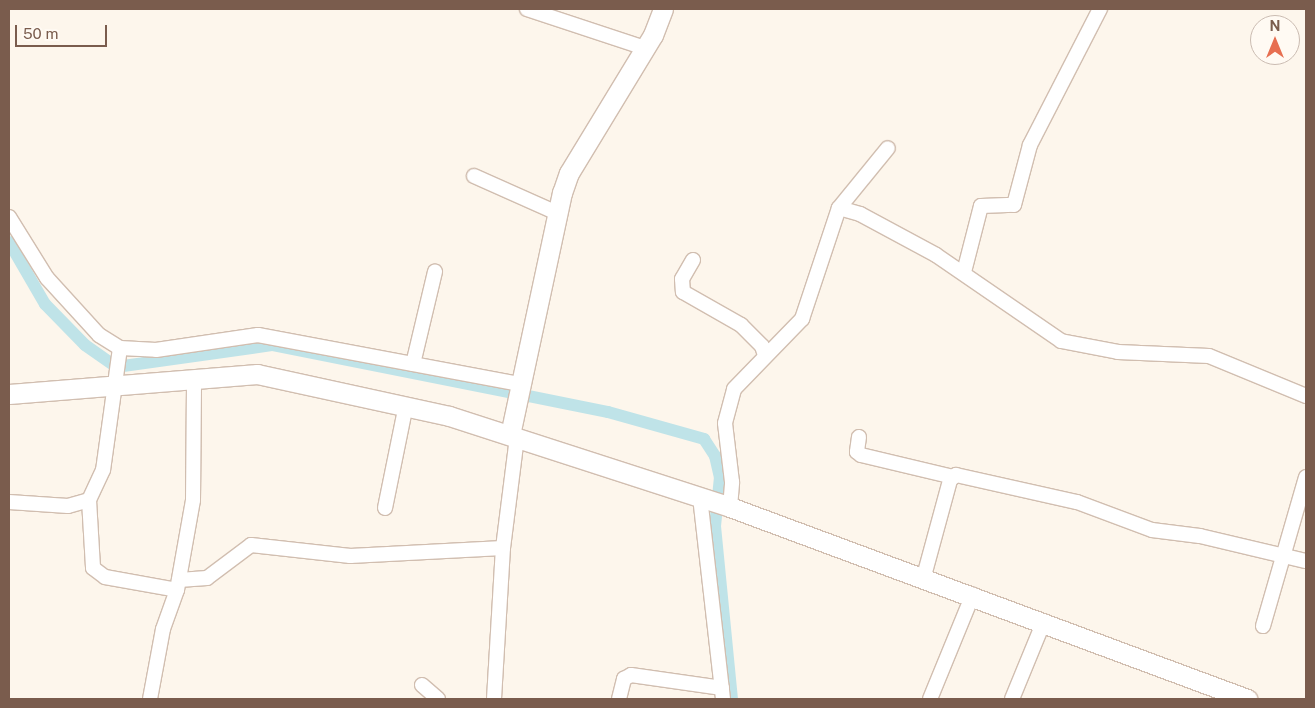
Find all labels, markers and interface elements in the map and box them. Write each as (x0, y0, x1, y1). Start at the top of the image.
scale bar (18, 15, 110, 47)
north arrow (1250, 15, 1300, 65)
text: N (1270, 18, 1280, 34)
text: 50 m (23, 25, 58, 42)

